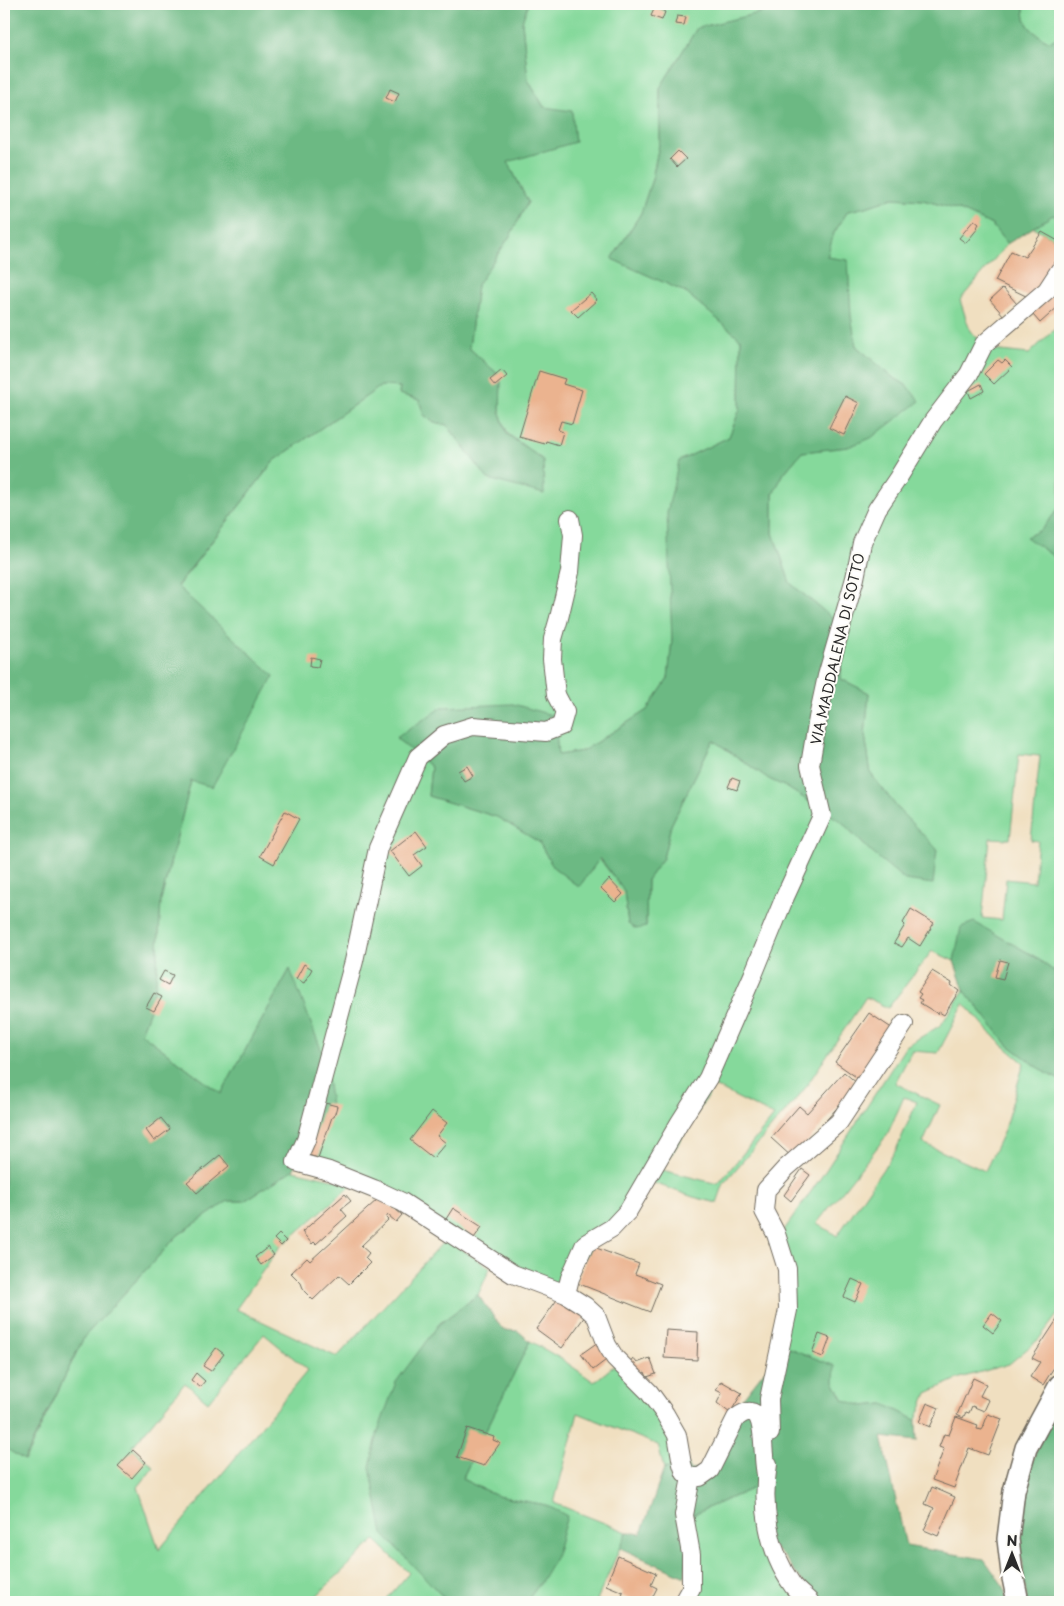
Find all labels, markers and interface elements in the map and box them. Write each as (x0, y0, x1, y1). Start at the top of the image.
street label: VIA MADDALENA DI SOTTO (805, 551, 869, 747)
north arrow (986, 1528, 1036, 1578)
text: N (1006, 1530, 1018, 1551)

